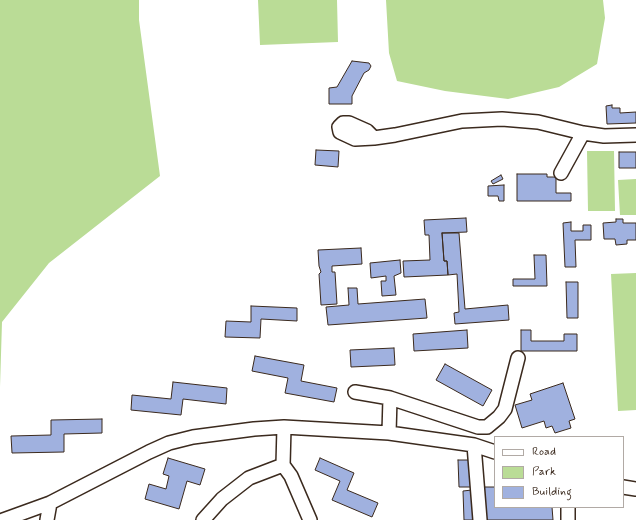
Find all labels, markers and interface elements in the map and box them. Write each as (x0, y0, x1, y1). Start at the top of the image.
legend (494, 436, 624, 508)
text: Road (532, 444, 556, 460)
text: Park (532, 464, 556, 480)
text: Building (532, 484, 572, 500)

